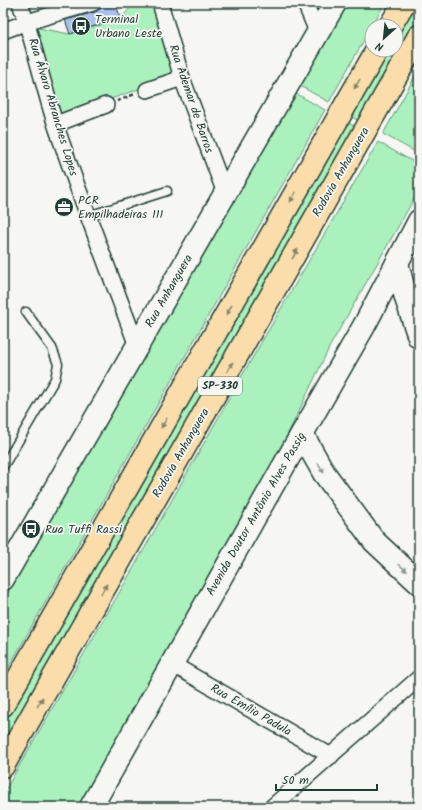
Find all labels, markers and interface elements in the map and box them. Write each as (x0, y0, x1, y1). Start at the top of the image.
place label: Terminal Urbano Leste (95, 10, 162, 43)
bus stop icon: Terminal Urbano Leste (70, 15, 92, 37)
north arrow (364, 18, 404, 58)
street label: Rua Álvaro Abranches Lopes (23, 36, 83, 178)
text: N (373, 36, 387, 56)
street label: Rua Ademar de Barros (163, 42, 219, 156)
one-way arrow (354, 78, 361, 90)
street label: Rodovia Anhanguera (308, 123, 375, 220)
place label: PCR Empilhadeiras 111 (78, 191, 163, 224)
one-way arrow (290, 191, 297, 203)
office icon: PCR Empilhadeiras 111 (53, 196, 75, 218)
one-way arrow (291, 248, 298, 260)
street label: Rua Anhanguera (140, 250, 198, 331)
one-way arrow (225, 304, 232, 316)
one-way arrow (227, 361, 234, 372)
road number: SP-330 (198, 377, 242, 395)
street label: Rodovia Anhanguera (148, 404, 215, 501)
one-way arrow (161, 417, 168, 429)
street label: Avenida Doutor Antônio Alves Passig (201, 428, 311, 599)
one-way arrow (318, 462, 325, 474)
bus stop icon: Rua Tuffi Rassi (20, 518, 42, 540)
place label: Rua Tuffi Rassi (45, 520, 123, 539)
one-way arrow (398, 563, 408, 573)
one-way arrow (100, 583, 107, 595)
street label: Rua Emílio Padula (207, 679, 296, 741)
one-way arrow (36, 696, 43, 708)
scale bar (276, 766, 377, 792)
text: 50 m (282, 771, 309, 790)

